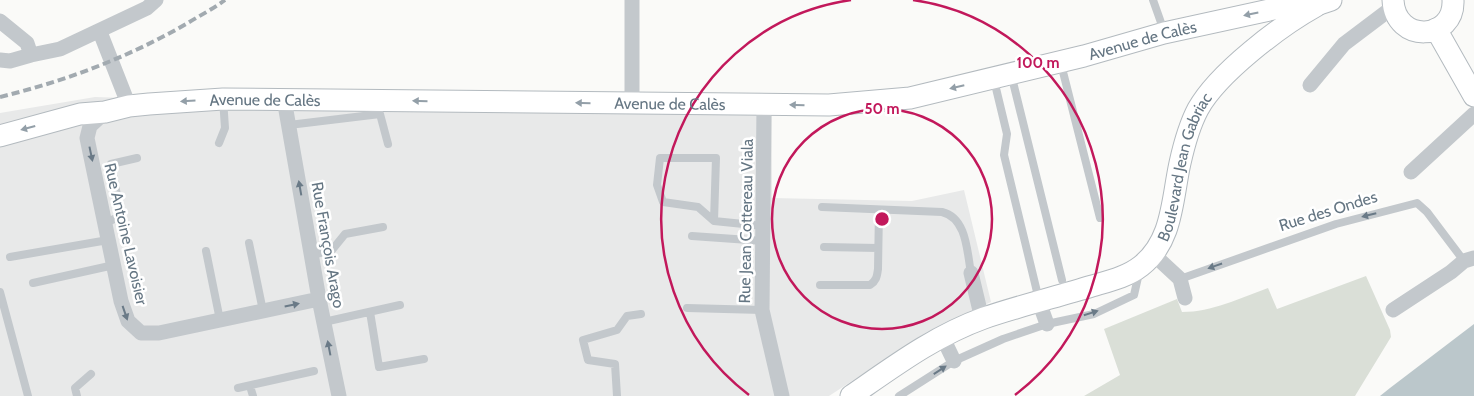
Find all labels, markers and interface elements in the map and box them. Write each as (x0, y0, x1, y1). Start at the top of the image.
one-way arrow (1243, 10, 1258, 18)
street label: Avenue de Calès (1086, 17, 1199, 64)
text: 100 m (1016, 54, 1060, 72)
one-way arrow (950, 83, 965, 91)
street label: Avenue de Calès (209, 89, 321, 109)
street label: Boulevard Jean Gabriac (1153, 89, 1215, 244)
street label: Avenue de Calès (614, 93, 726, 113)
one-way arrow (180, 97, 196, 105)
one-way arrow (412, 97, 428, 105)
one-way arrow (575, 99, 591, 107)
text: 50 m (864, 100, 900, 118)
one-way arrow (788, 101, 804, 109)
one-way arrow (21, 124, 36, 132)
street label: Rue Jean Cottereau Viala (735, 138, 757, 304)
one-way arrow (87, 146, 95, 162)
street label: Rue Antoine Lavoisier (100, 161, 152, 308)
one-way arrow (296, 180, 304, 196)
street label: Rue François Arago (308, 180, 348, 310)
street label: Rue des Ondes (1277, 187, 1380, 235)
centre of rings (873, 210, 891, 228)
one-way arrow (1362, 211, 1377, 219)
one-way arrow (1207, 262, 1222, 270)
one-way arrow (284, 301, 299, 309)
one-way arrow (122, 305, 129, 320)
one-way arrow (1084, 309, 1099, 317)
one-way arrow (325, 340, 333, 356)
one-way arrow (933, 365, 947, 374)

